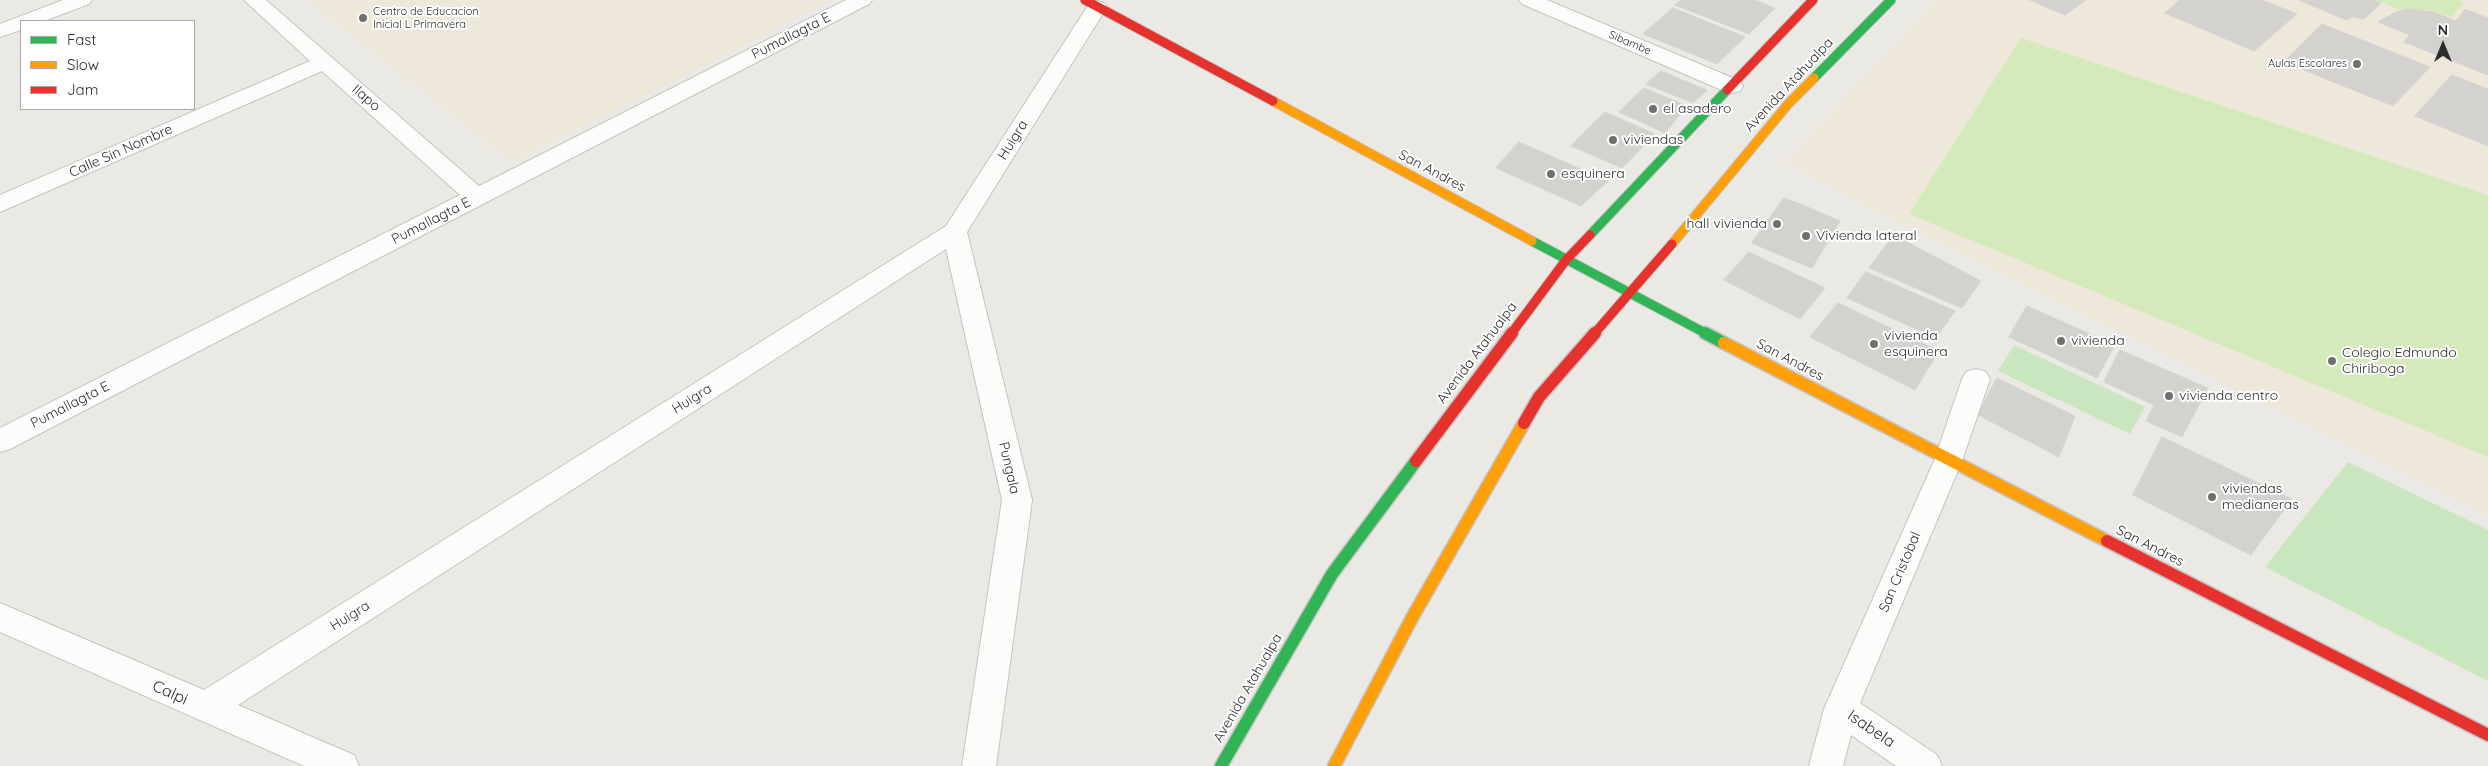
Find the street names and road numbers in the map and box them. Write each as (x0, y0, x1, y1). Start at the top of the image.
street label: Pumallagta E (749, 9, 833, 63)
street label: Sibambe (1607, 28, 1653, 58)
street label: Avenida Atahualpa (1741, 34, 1837, 136)
street label: Ilapo (348, 81, 384, 115)
street label: Huigra (994, 117, 1032, 163)
street label: Calle Sin Nombre (67, 121, 175, 181)
street label: San Andres (1396, 146, 1468, 196)
street label: Pumallagta E (389, 194, 473, 248)
street label: Avenida Atahualpa (1433, 299, 1521, 407)
street label: San Andres (1754, 335, 1826, 385)
street label: Pumallagta E (28, 378, 112, 432)
street label: Huigra (669, 380, 715, 418)
street label: Pungala (995, 440, 1023, 496)
street label: San Andres (2113, 522, 2187, 570)
street label: San Cristobal (1876, 529, 1924, 615)
street label: Huigra (327, 597, 373, 635)
street label: Avenida Atahualpa (1210, 631, 1286, 745)
street label: Calpi (149, 677, 191, 709)
street label: Isabela (1843, 706, 1899, 752)

